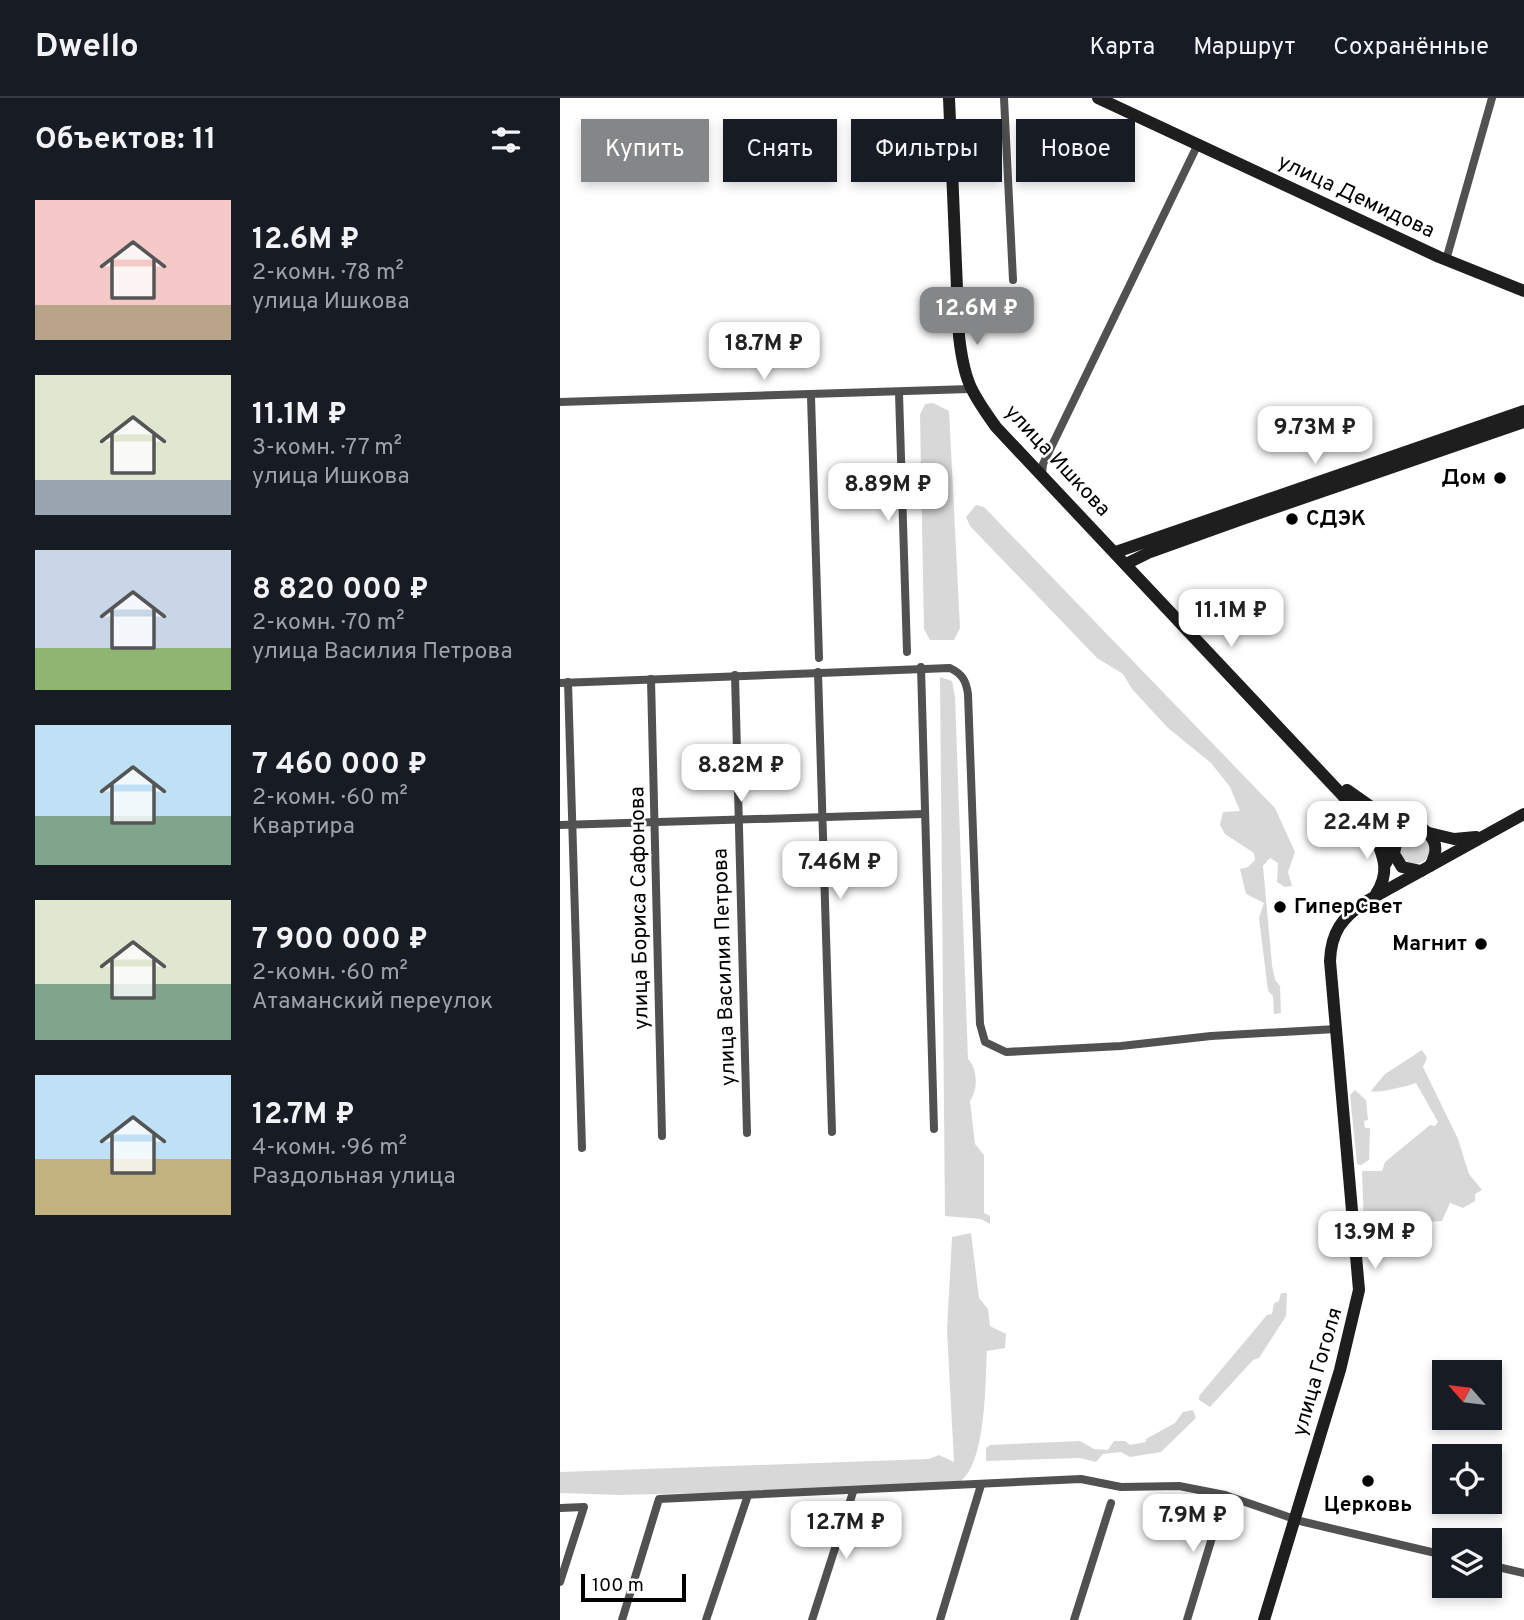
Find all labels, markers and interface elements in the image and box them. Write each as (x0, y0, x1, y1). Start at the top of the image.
text: Dwello (35, 27, 139, 69)
text: Карта (1089, 33, 1155, 63)
text: Маршрут (1193, 33, 1295, 63)
text: Сохранённые (1333, 33, 1489, 63)
chip: Купить (581, 119, 709, 182)
chip: Снять (723, 119, 837, 182)
chip: Фильтры (851, 119, 1002, 182)
chip: Новое (1016, 119, 1135, 182)
icon: filters (487, 121, 525, 159)
text: Объектов: 11 (35, 122, 216, 159)
street label: улица Демидова (1273, 149, 1439, 245)
text: 12.6M ₽ (252, 222, 360, 259)
icon: home (91, 228, 175, 312)
text: 2-комн. · 78 m² (252, 259, 404, 288)
text: улица Ишкова (252, 288, 410, 317)
pin: 12.6M ₽ (912, 288, 1042, 347)
text: 12.6M ₽ (936, 295, 1018, 324)
pin: 18.7M ₽ (699, 322, 829, 382)
text: 18.7M ₽ (725, 330, 803, 359)
text: 11.1M ₽ (252, 397, 347, 434)
street label: улица Ишкова (998, 399, 1116, 523)
icon: home (91, 403, 175, 487)
pin: 9.73M ₽ (1250, 406, 1380, 466)
text: 9.73M ₽ (1274, 414, 1356, 443)
text: 3-комн. · 77 m² (252, 434, 402, 463)
text: улица Ишкова (252, 463, 410, 492)
pin: 8.89M ₽ (823, 464, 953, 523)
place label: Дом (1441, 465, 1486, 492)
marker: Дом (1492, 470, 1508, 486)
text: 8.89M ₽ (844, 471, 932, 500)
place label: СДЭК (1306, 506, 1366, 533)
marker: СДЭК (1284, 511, 1300, 527)
text: 8 820 000 ₽ (252, 572, 429, 609)
icon: home (91, 578, 175, 662)
pin: 11.1M ₽ (1166, 589, 1296, 649)
text: 11.1M ₽ (1195, 597, 1267, 626)
text: 2-комн. · 70 m² (252, 609, 405, 638)
text: улица Василия Петрова (252, 638, 513, 667)
pin: 8.82M ₽ (676, 744, 806, 804)
text: 7 460 000 ₽ (252, 747, 427, 784)
text: 8.82M ₽ (697, 752, 785, 781)
icon: home (91, 753, 175, 837)
text: 2-комн. · 60 m² (252, 784, 408, 813)
street label: улица Бориса Сафонова (624, 786, 656, 1030)
pin: 22.4M ₽ (1302, 802, 1432, 861)
text: 22.4M ₽ (1323, 809, 1411, 838)
text: Квартира (252, 813, 355, 842)
pin: 7.46M ₽ (775, 842, 905, 901)
street label: улица Василия Петрова (707, 848, 743, 1086)
text: 7.46M ₽ (798, 849, 882, 878)
place label: ГиперСвет (1294, 894, 1403, 921)
marker: ГиперСвет (1272, 899, 1288, 915)
text: 7 900 000 ₽ (252, 922, 428, 959)
icon: home (91, 928, 175, 1012)
place label: Магнит (1392, 931, 1467, 958)
marker: Магнит (1473, 936, 1489, 952)
text: 2-комн. · 60 m² (252, 959, 408, 988)
text: Атаманский переулок (252, 988, 493, 1017)
text: 12.7M ₽ (252, 1097, 355, 1134)
icon: home (91, 1103, 175, 1187)
text: 4-комн. · 96 m² (252, 1134, 407, 1163)
text: Раздольная улица (252, 1163, 456, 1192)
pin: 13.9M ₽ (1310, 1212, 1440, 1271)
text: 13.9M ₽ (1334, 1219, 1416, 1248)
street label: улица Гоголя (1287, 1305, 1349, 1439)
north arrow (1432, 1360, 1502, 1430)
map controls (1432, 1360, 1502, 1598)
button: locate (1432, 1444, 1502, 1514)
marker: Церковь (1360, 1473, 1376, 1489)
place label: Церковь (1324, 1492, 1412, 1519)
pin: 7.9M ₽ (1136, 1494, 1250, 1554)
pin: 12.7M ₽ (781, 1502, 911, 1561)
text: 7.9M ₽ (1159, 1502, 1227, 1531)
text: 12.7M ₽ (807, 1509, 885, 1538)
button: layers (1432, 1528, 1502, 1598)
scale bar (581, 1571, 686, 1603)
text: 100 m (592, 1574, 644, 1598)

